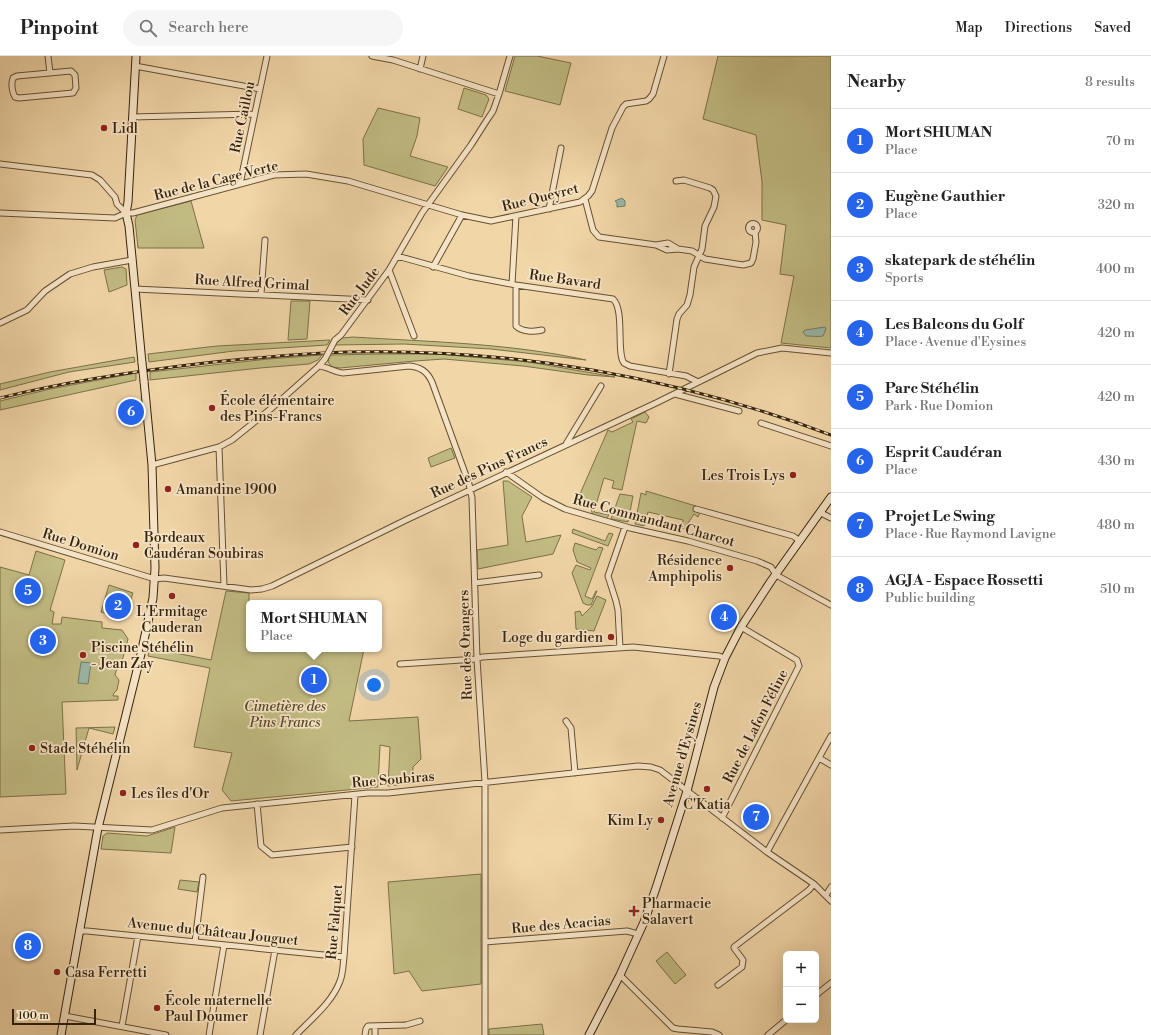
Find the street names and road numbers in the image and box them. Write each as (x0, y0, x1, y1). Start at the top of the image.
street label: Rue Caillou (227, 80, 259, 155)
street label: Rue de la Cage Verte (152, 157, 280, 205)
street label: Rue Queyret (500, 180, 580, 216)
street label: Rue Jude (336, 264, 384, 320)
street label: Rue Bavard (528, 266, 602, 294)
street label: Rue Alfred Grimal (194, 271, 310, 295)
street label: Rue des Pins Francs (428, 433, 551, 503)
street label: Rue Commandant Charcot (571, 491, 737, 551)
street label: Rue Domion (40, 525, 122, 565)
street label: Rue des Orangers (455, 590, 477, 700)
street label: Rue de Lafon Féline (719, 667, 792, 786)
street label: Avenue d'Eysines (659, 699, 707, 810)
street label: Rue Soubiras (351, 767, 435, 793)
street label: Rue Falquet (323, 883, 347, 961)
street label: Rue des Acacias (511, 912, 612, 938)
street label: Avenue du Château Jouguet (126, 914, 299, 950)

